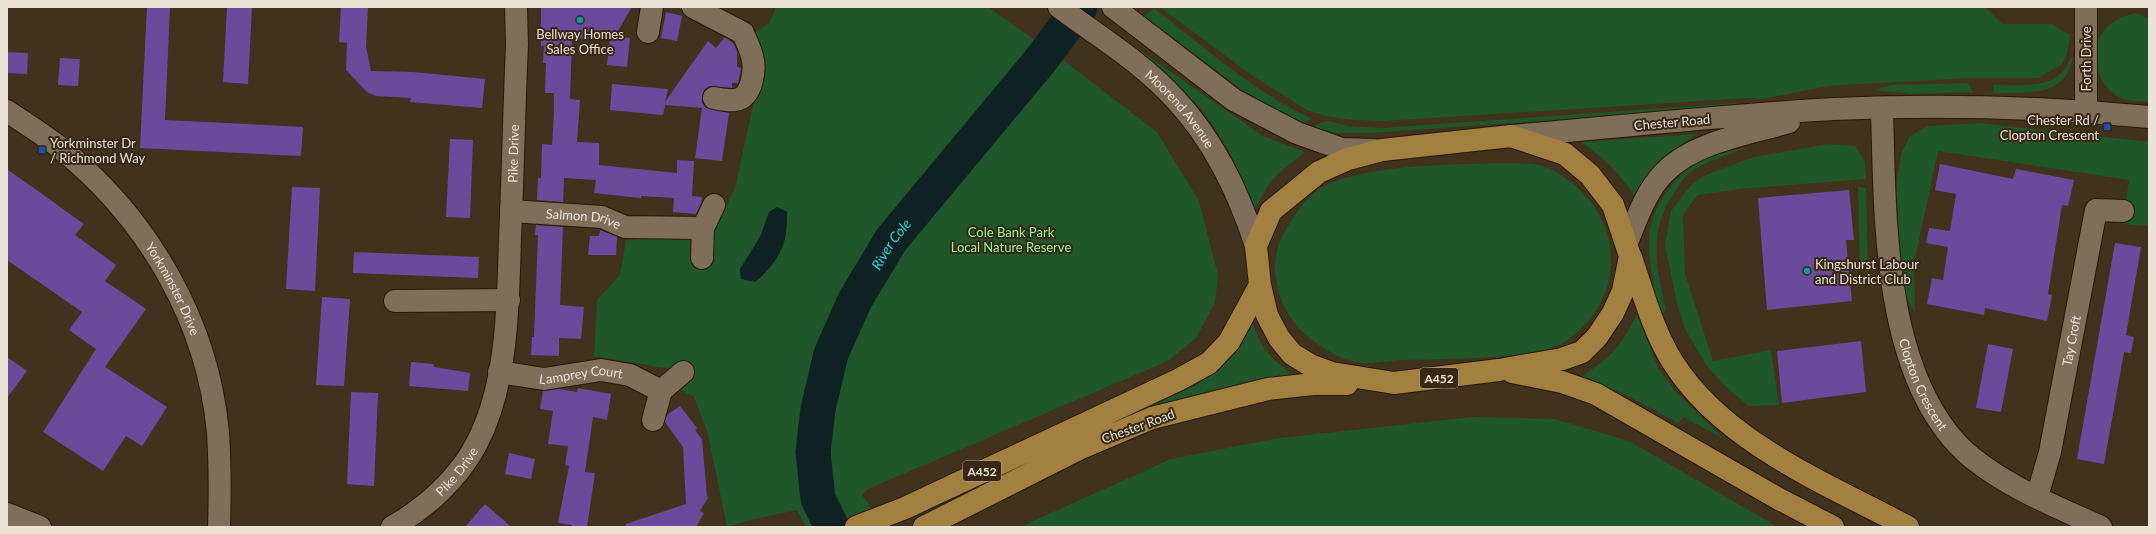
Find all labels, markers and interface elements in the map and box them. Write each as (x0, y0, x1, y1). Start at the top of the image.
marker: Bellway Homes Sales Office (575, 15, 585, 25)
place label: Bellway Homes Sales Office (536, 26, 624, 57)
street label: Forth Drive (2078, 26, 2094, 92)
street label: Moorend Avenue (1142, 66, 1218, 151)
street label: Chester Road (1633, 111, 1711, 133)
place label: Chester Rd / Clopton Crescent (2000, 112, 2099, 143)
marker: Chester Rd / Clopton Crescent (2102, 122, 2112, 132)
street label: Pike Drive (504, 124, 522, 183)
place label: Yorkminster Dr / Richmond Way (50, 135, 146, 166)
marker: Yorkminster Dr / Richmond Way (37, 145, 47, 155)
street label: Salmon Drive (545, 205, 624, 232)
water label: River Cole (867, 215, 914, 272)
park label: Cole Bank Park Local Nature Reserve (951, 224, 1071, 255)
street label: Yorkminster Drive (142, 239, 203, 338)
place label: Kingshurst Labour and District Club (1815, 256, 1919, 287)
marker: Kingshurst Labour and District Club (1802, 266, 1812, 276)
street label: Tay Croft (2058, 314, 2084, 368)
street label: Clopton Crescent (1896, 337, 1951, 434)
street label: Lamprey Court (538, 362, 624, 387)
road number: A452 (1420, 368, 1458, 388)
street label: Chester Road (1099, 405, 1177, 447)
street label: Pike Drive (432, 444, 481, 499)
road number: A452 (963, 461, 1001, 481)

